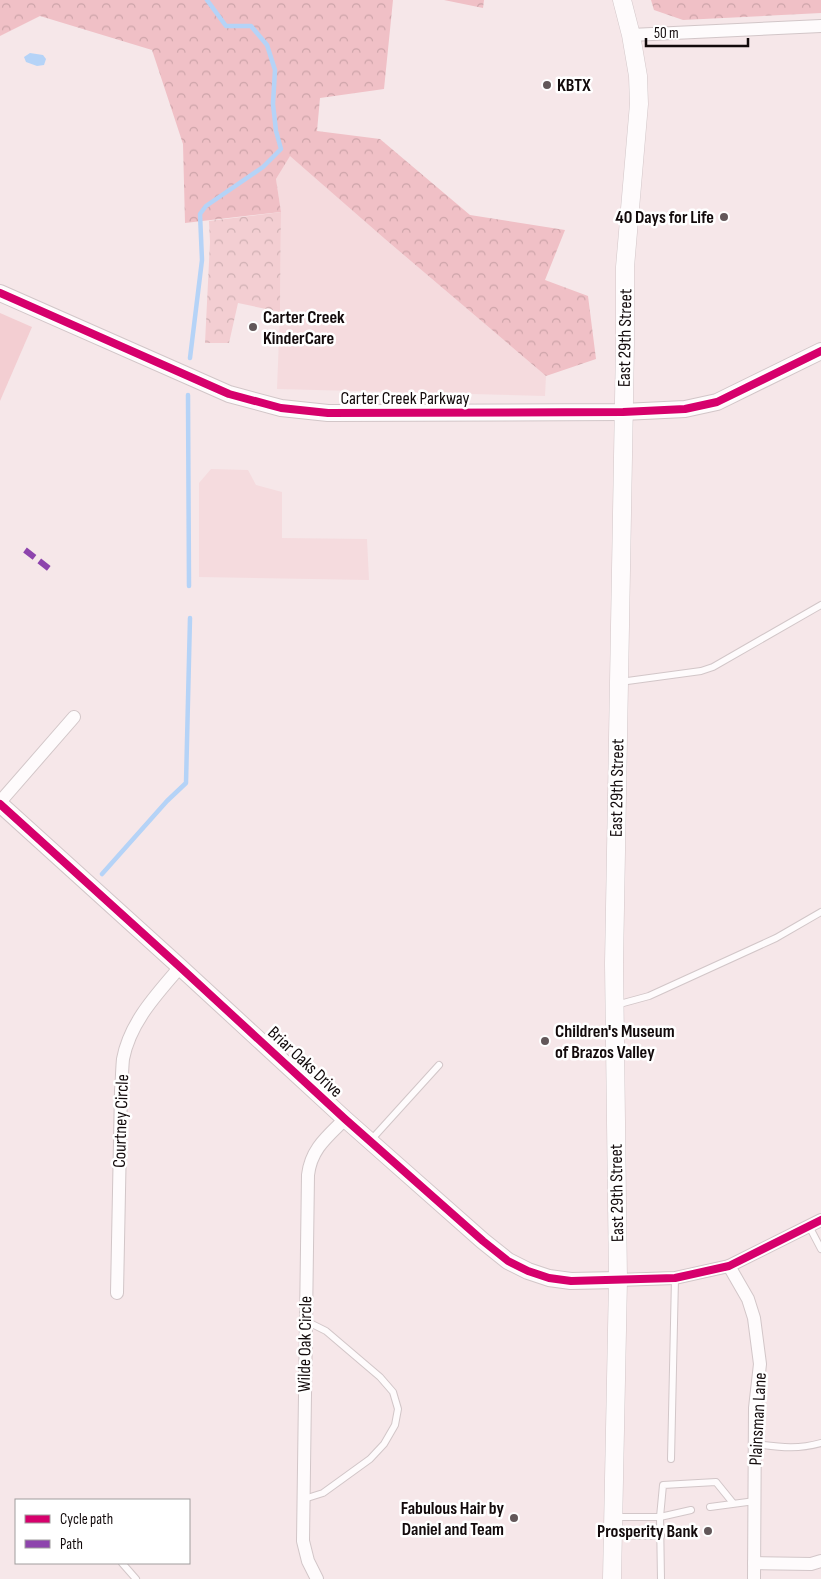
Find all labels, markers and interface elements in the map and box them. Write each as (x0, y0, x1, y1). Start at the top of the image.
scale bar (646, 15, 748, 47)
text: 50 m (654, 24, 679, 43)
place label: KBTX (557, 75, 591, 96)
marker: KBTX (541, 79, 553, 91)
place label: 40 Days for Life (615, 207, 714, 228)
marker: 40 Days for Life (718, 211, 730, 223)
street label: East 29th Street (614, 288, 636, 387)
place label: Carter Creek KinderCare (263, 307, 345, 349)
marker: Carter Creek KinderCare (247, 321, 259, 333)
street label: Carter Creek Parkway (340, 388, 470, 409)
street label: East 29th Street (606, 738, 628, 837)
place label: Children's Museum of Brazos Valley (555, 1021, 675, 1063)
street label: Briar Oaks Drive (263, 1022, 347, 1102)
marker: Children's Museum of Brazos Valley (539, 1035, 551, 1047)
street label: Courtney Circle (109, 1074, 133, 1168)
street label: East 29th Street (606, 1143, 628, 1242)
street label: Wilde Oak Circle (294, 1296, 316, 1392)
street label: Plainsman Lane (745, 1372, 771, 1466)
place label: Fabulous Hair by Daniel and Team (401, 1498, 505, 1540)
legend (15, 1499, 190, 1564)
text: Cycle path (60, 1510, 113, 1529)
marker: Fabulous Hair by Daniel and Team (508, 1512, 520, 1524)
place label: Prosperity Bank (597, 1521, 698, 1542)
marker: Prosperity Bank (702, 1525, 714, 1537)
text: Path (60, 1535, 83, 1554)

